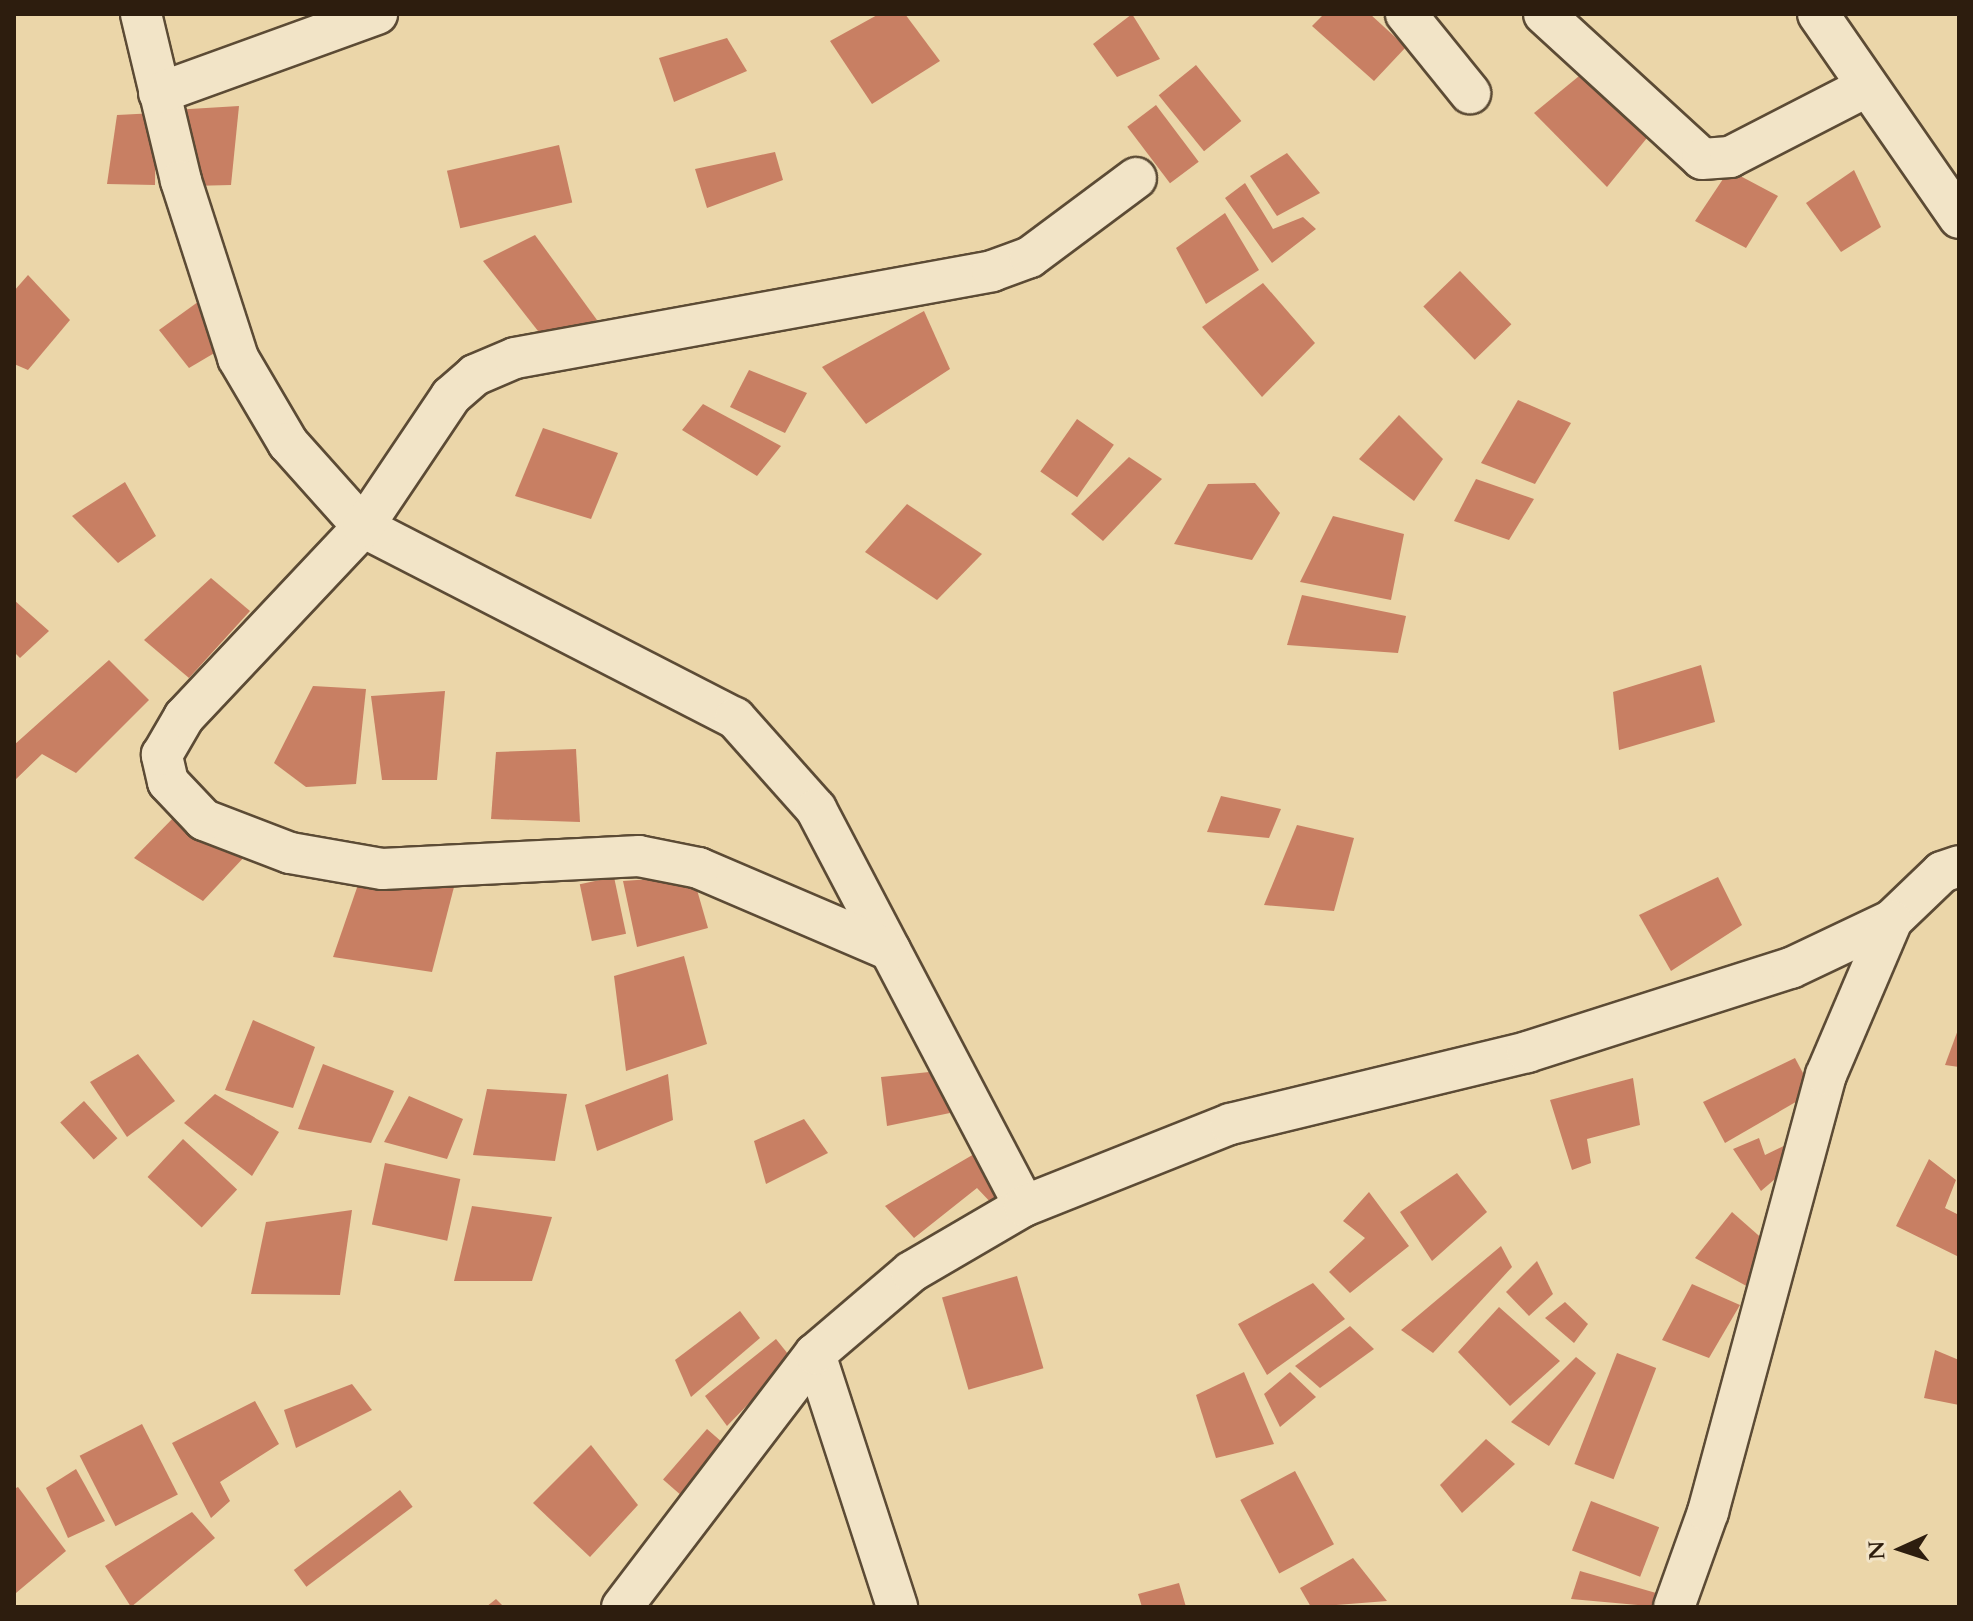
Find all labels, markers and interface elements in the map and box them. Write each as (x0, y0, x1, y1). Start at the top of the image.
north arrow (1861, 1509, 1941, 1589)
text: N (1862, 1540, 1893, 1561)

